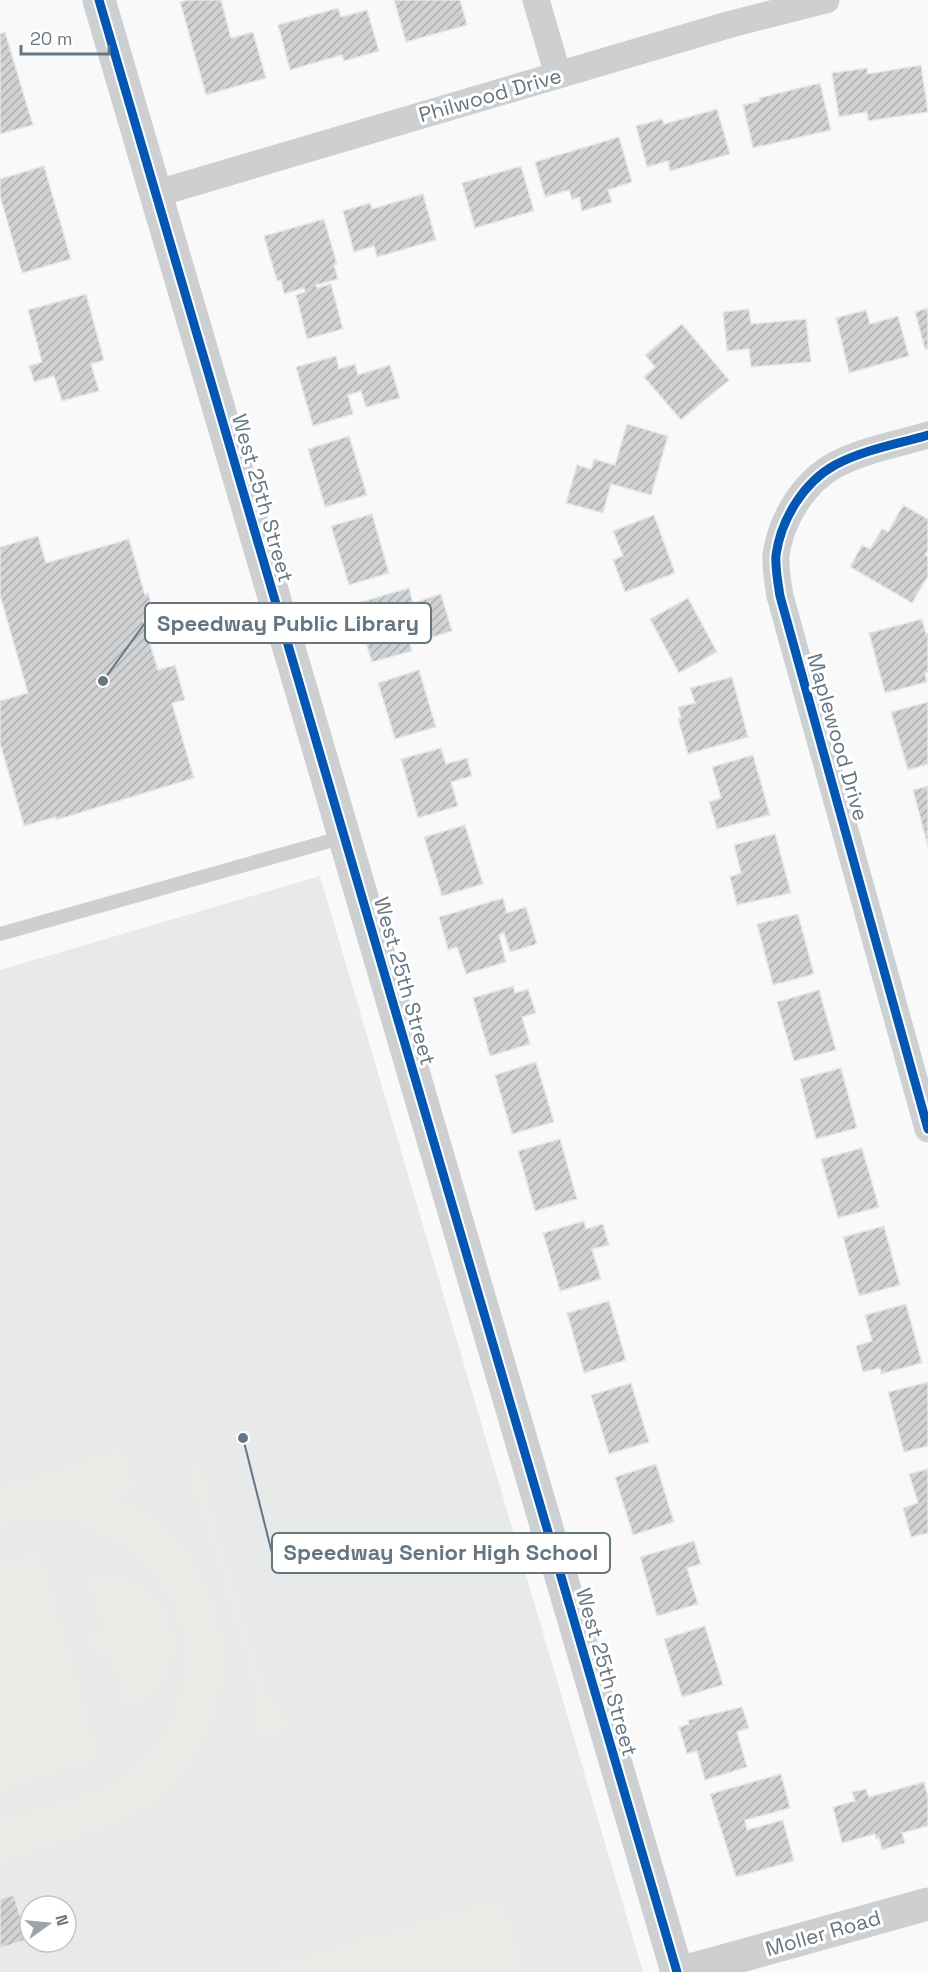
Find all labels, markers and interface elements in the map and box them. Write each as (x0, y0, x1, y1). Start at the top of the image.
scale bar (21, 18, 110, 56)
text: 20 m (30, 27, 73, 50)
street label: Philwood Drive (415, 62, 565, 128)
street label: West 25th Street (226, 411, 300, 585)
callout: Speedway Public Library (145, 603, 431, 643)
text: Speedway Public Library (157, 609, 419, 637)
street label: Maplewood Drive (801, 650, 875, 824)
street label: West 25th Street (368, 894, 442, 1068)
callout: Speedway Senior High School (272, 1533, 610, 1573)
text: Speedway Senior High School (284, 1538, 598, 1566)
street label: West 25th Street (570, 1585, 644, 1759)
north arrow (18, 1894, 78, 1954)
street label: Moller Road (762, 1904, 884, 1962)
text: N (50, 1912, 74, 1928)

